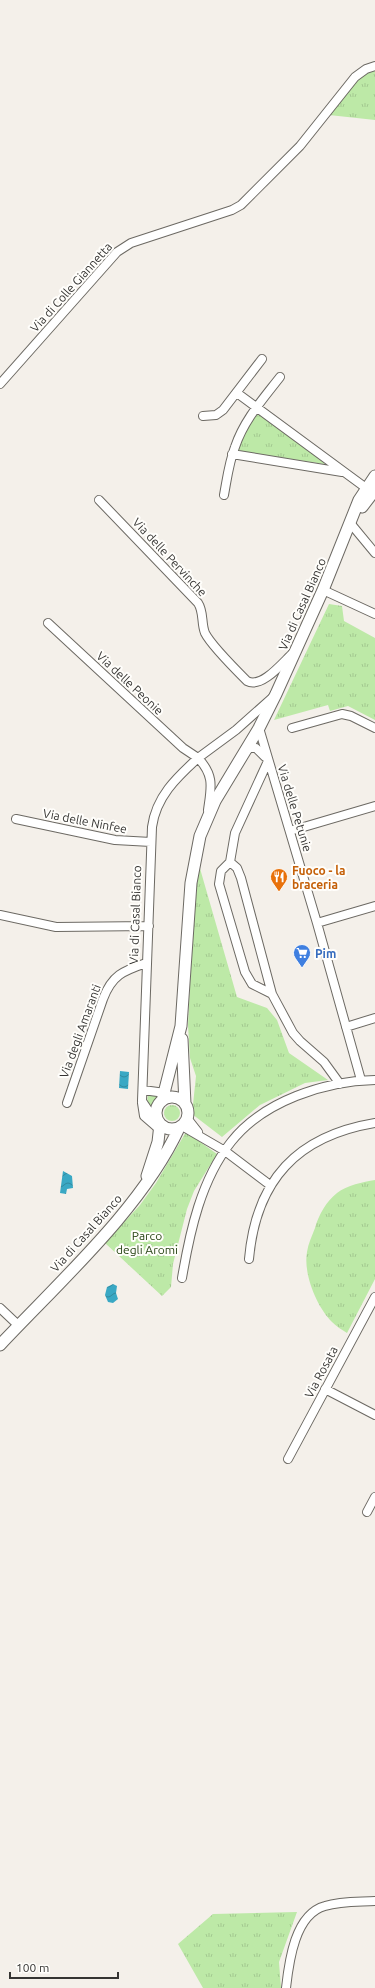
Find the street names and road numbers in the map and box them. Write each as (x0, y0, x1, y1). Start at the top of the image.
street label: Via di Colle Giannetta (28, 240, 114, 334)
street label: Via delle Pervinche (130, 515, 210, 599)
street label: Via di Casal Bianco (276, 556, 328, 652)
street label: Via delle Peonie (94, 649, 166, 717)
street label: Via delle Petunie (276, 763, 314, 853)
street label: Via delle Ninfee (42, 806, 128, 836)
street label: Via di Casal Bianco (127, 865, 143, 965)
street label: Via degli Amaranti (57, 982, 103, 1080)
street label: Via di Casal Bianco (48, 1192, 124, 1274)
street label: Via Rosata (302, 1344, 340, 1400)

